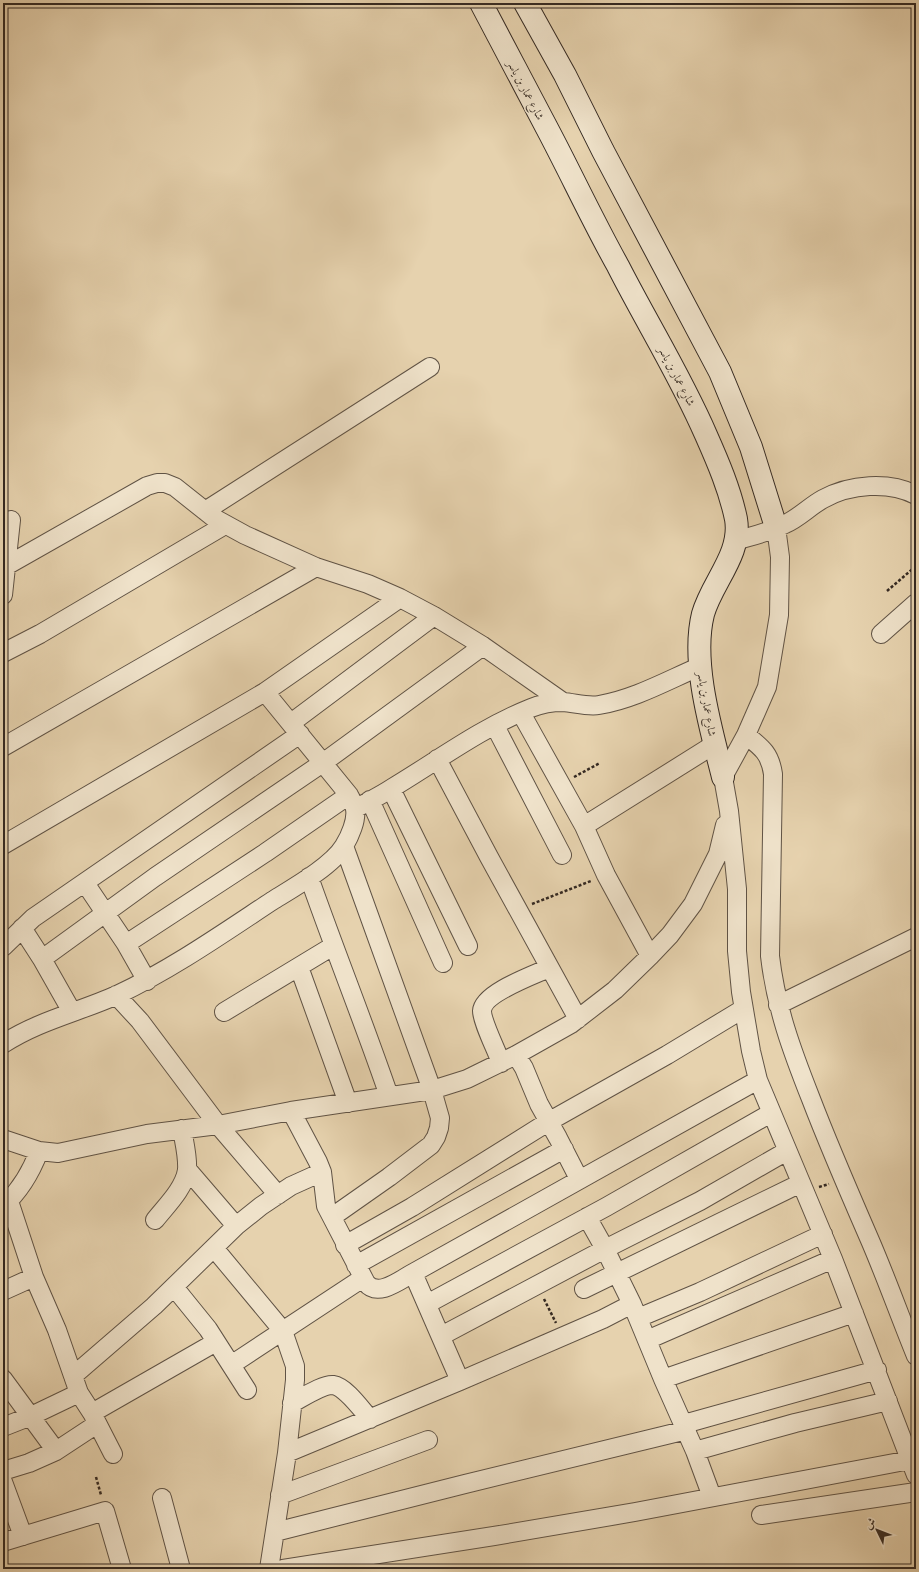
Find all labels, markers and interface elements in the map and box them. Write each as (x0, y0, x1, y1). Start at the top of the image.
street label: شارع عمار بن ياسر (501, 57, 548, 124)
street label: شارع عمار بن ياسر (652, 343, 699, 410)
street label: شارع عمار بن ياسر (691, 670, 720, 738)
north arrow (857, 1510, 897, 1550)
text: ش (861, 1514, 879, 1532)

